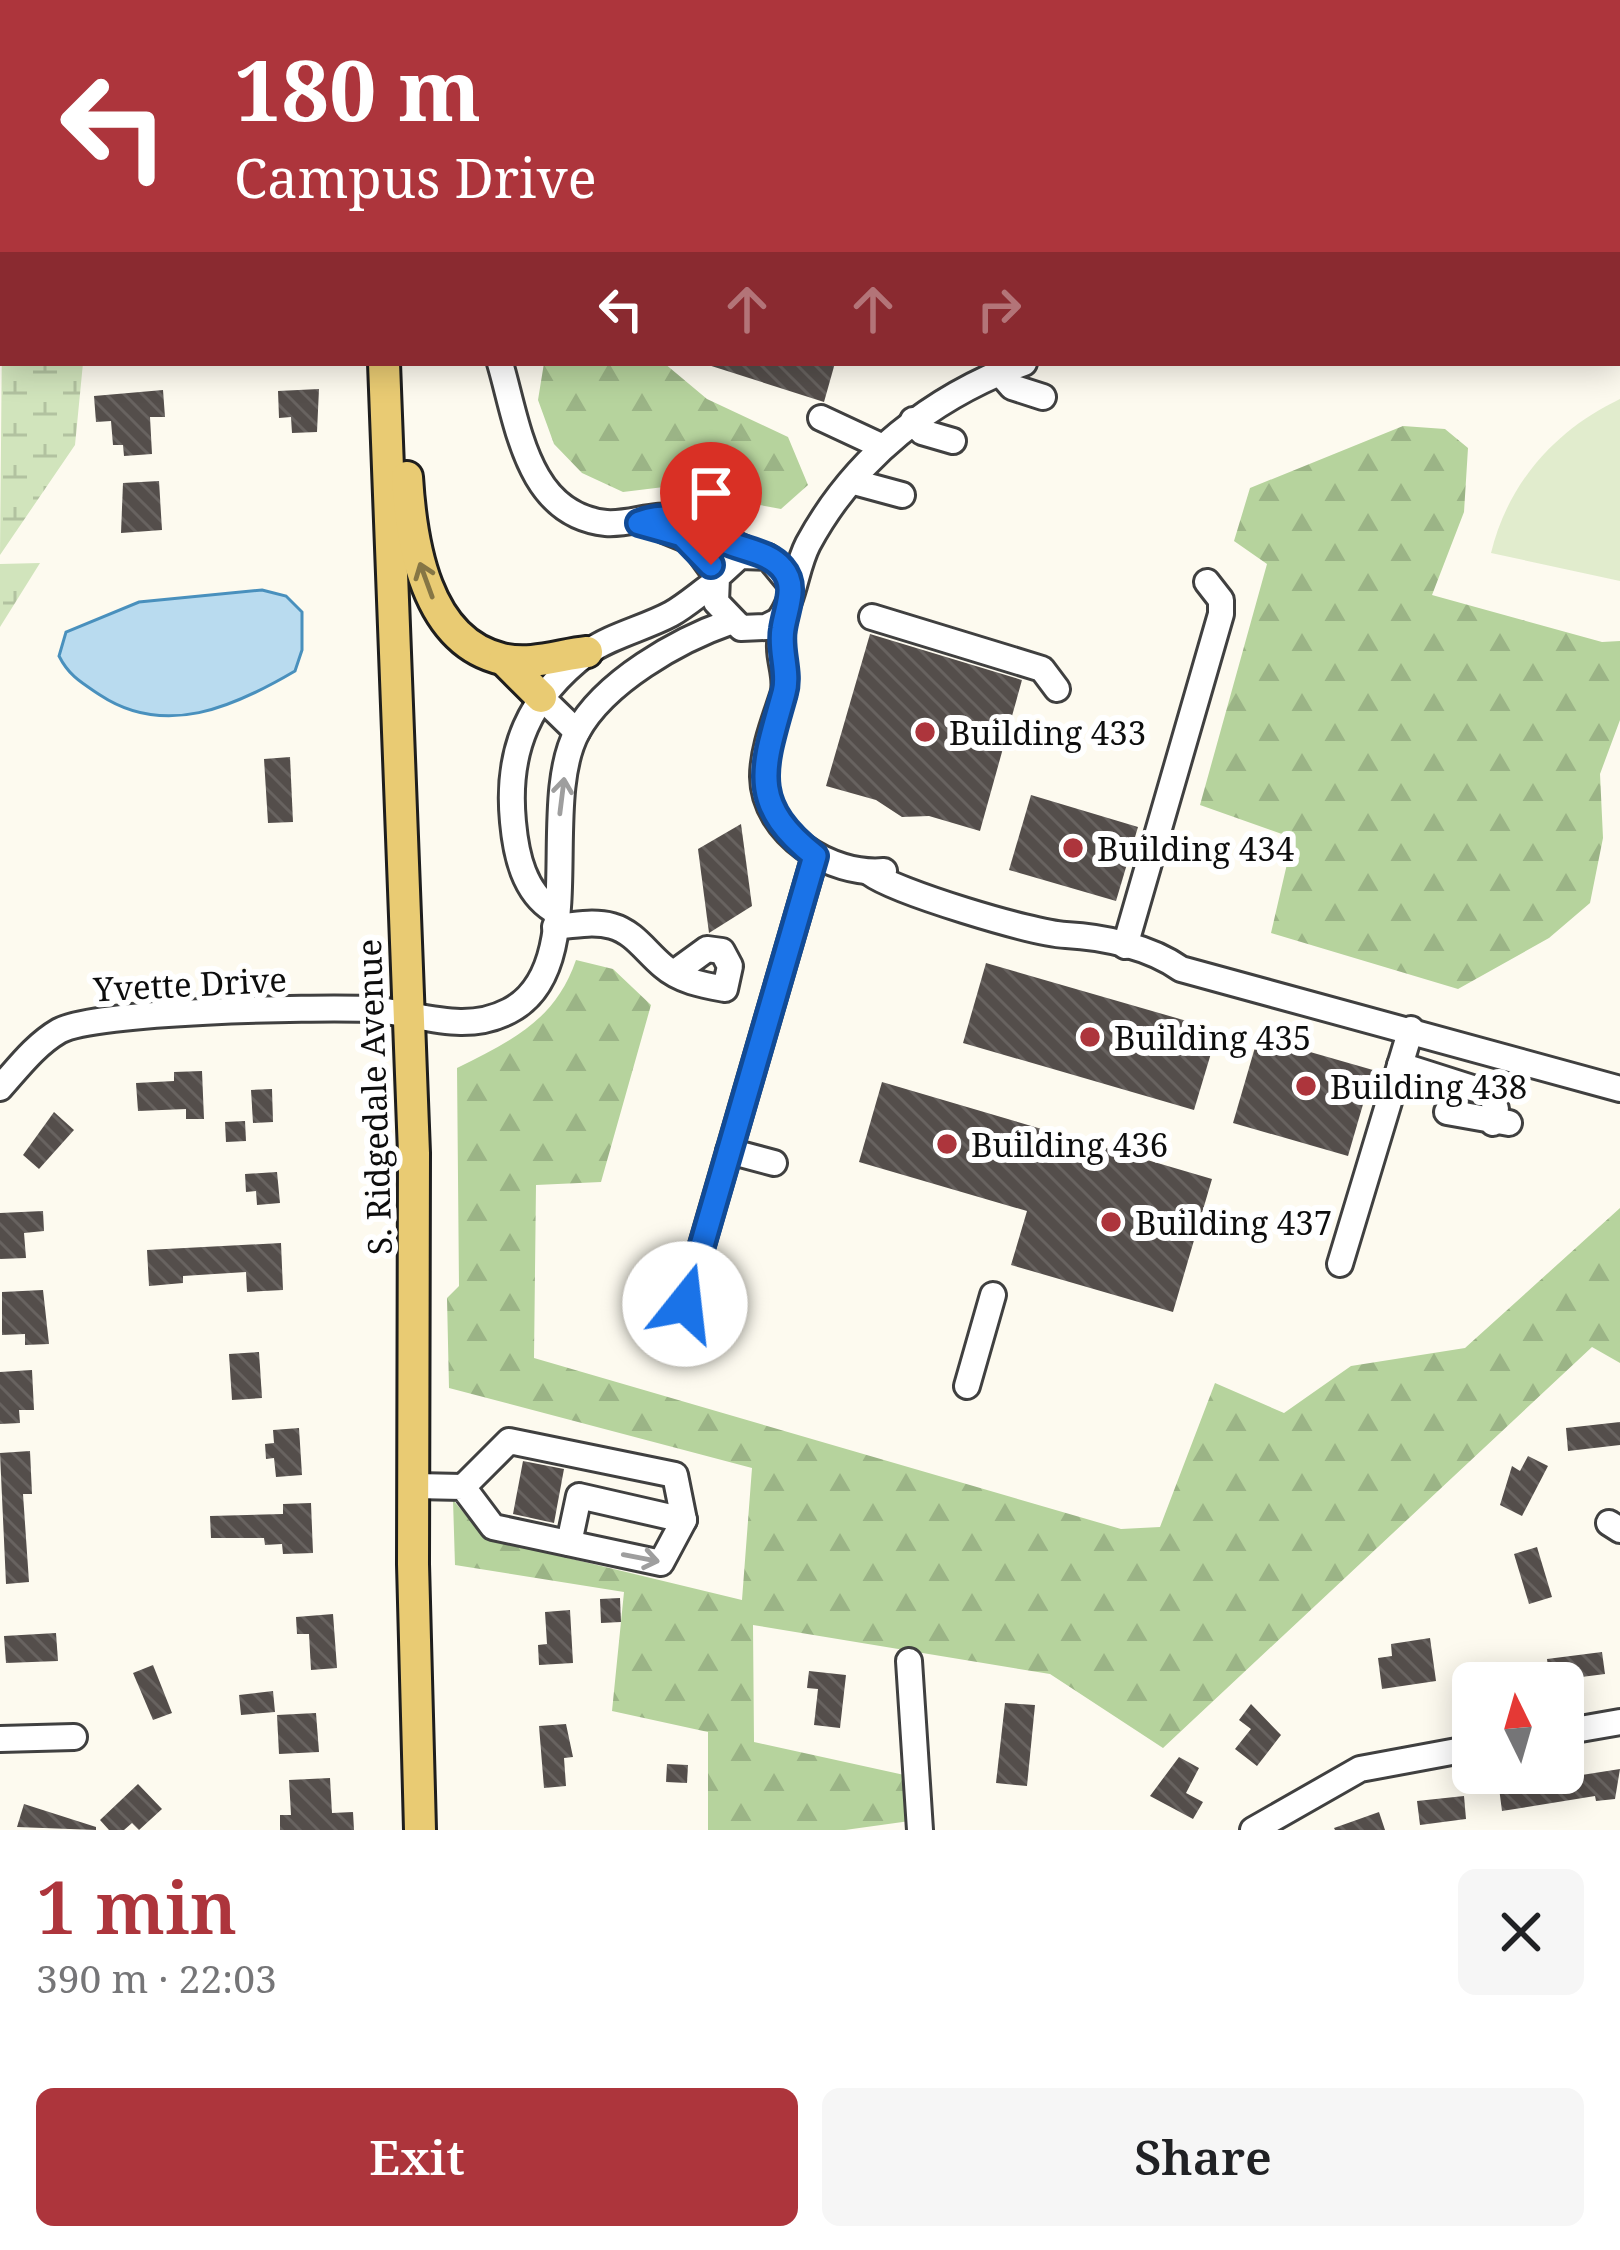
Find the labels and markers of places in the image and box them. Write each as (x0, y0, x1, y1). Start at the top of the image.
pin (660, 442, 762, 565)
place label: Building 433 (949, 710, 1146, 755)
marker: Building 433 (912, 719, 938, 745)
place label: Building 434 (1097, 826, 1294, 871)
marker: Building 434 (1060, 835, 1086, 861)
place label: Building 435 (1114, 1015, 1311, 1060)
marker: Building 435 (1077, 1024, 1103, 1050)
place label: Building 438 (1330, 1064, 1527, 1109)
marker: Building 438 (1293, 1073, 1319, 1099)
place label: Building 436 (971, 1122, 1168, 1167)
marker: Building 436 (934, 1131, 960, 1157)
place label: Building 437 (1135, 1200, 1332, 1245)
marker: Building 437 (1098, 1209, 1124, 1235)

